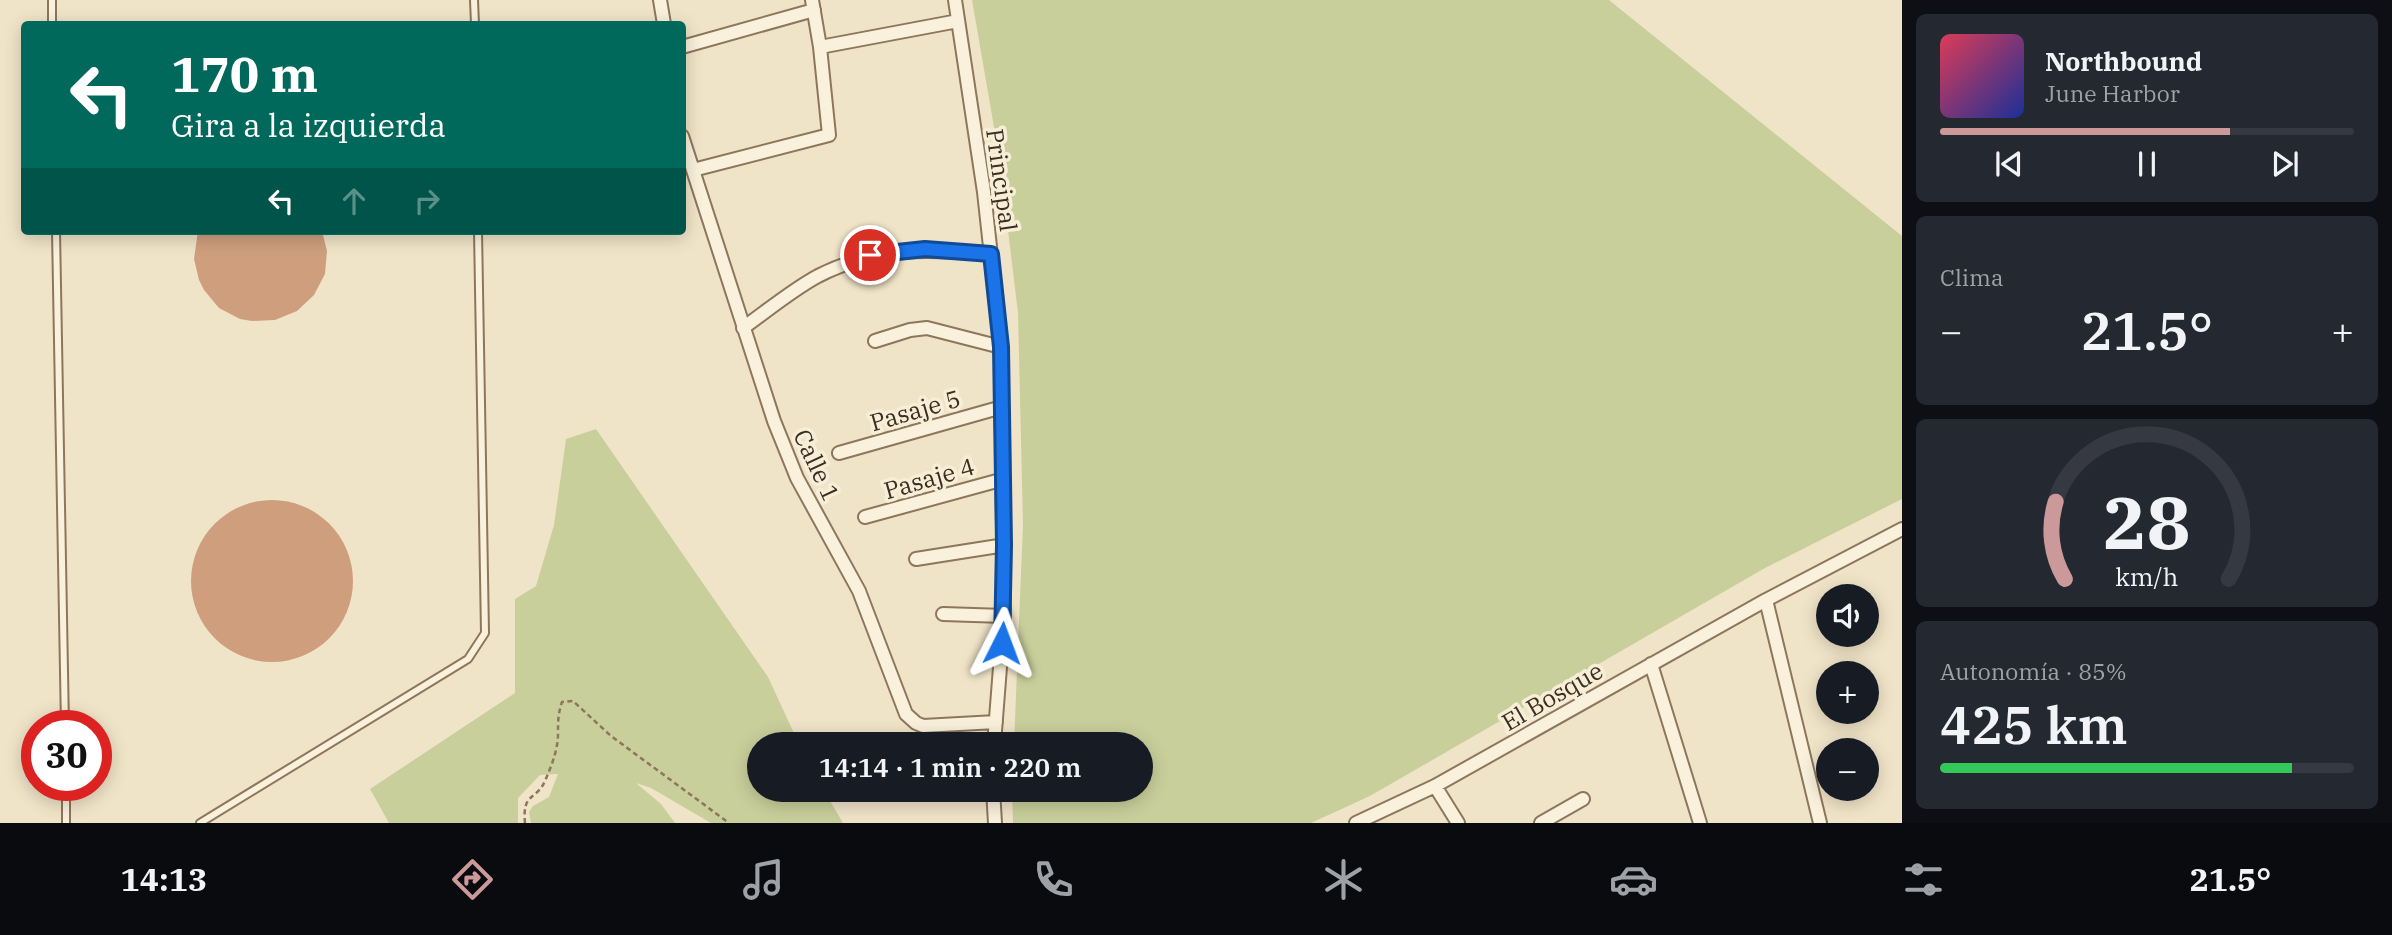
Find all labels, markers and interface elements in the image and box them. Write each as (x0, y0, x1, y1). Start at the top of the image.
text: 170 m (171, 42, 318, 105)
text: Northbound (2045, 44, 2202, 78)
icon: left (56, 49, 147, 140)
text: June Harbor (2045, 78, 2180, 108)
text: Gira a la izquierda (171, 104, 446, 146)
street label: Principal (979, 127, 1025, 233)
icon: previous (1990, 145, 2028, 183)
icon: pause (2128, 145, 2166, 183)
icon: next (2266, 145, 2304, 183)
icon: left (262, 182, 300, 220)
icon: ahead (335, 182, 373, 220)
icon: right (408, 182, 446, 220)
pin (840, 225, 900, 285)
icon: arrive (851, 236, 889, 274)
text: Clima (1940, 262, 2004, 292)
text: 21.5° (2081, 297, 2213, 364)
text: − (1940, 306, 1963, 355)
text: + (2331, 306, 2354, 355)
street label: Pasaje 5 (866, 382, 964, 438)
street label: Calle 1 (787, 424, 847, 506)
street label: Pasaje 4 (880, 450, 978, 506)
text: 28 (2103, 474, 2191, 569)
text: km/h (2115, 559, 2179, 592)
map controls (1816, 584, 1879, 801)
button: sound (1816, 584, 1879, 647)
position arrow (965, 606, 1039, 680)
street label: El Bosque (1496, 654, 1608, 738)
text: Autonomía · 85% (1940, 656, 2127, 686)
button: + (1816, 661, 1879, 724)
text: 425 km (1940, 691, 2128, 758)
speed limit sign: 30 (21, 710, 112, 801)
button: − (1816, 738, 1879, 801)
text: 14:14 · 1 min · 220 m (819, 750, 1081, 784)
icon: directions (448, 855, 497, 904)
icon: music (739, 855, 788, 904)
icon: phone (1029, 855, 1078, 904)
icon: climate (1319, 855, 1368, 904)
icon: car (1609, 855, 1658, 904)
icon: filters (1899, 855, 1948, 904)
text: 14:13 (121, 858, 207, 900)
text: 21.5° (2190, 858, 2271, 900)

